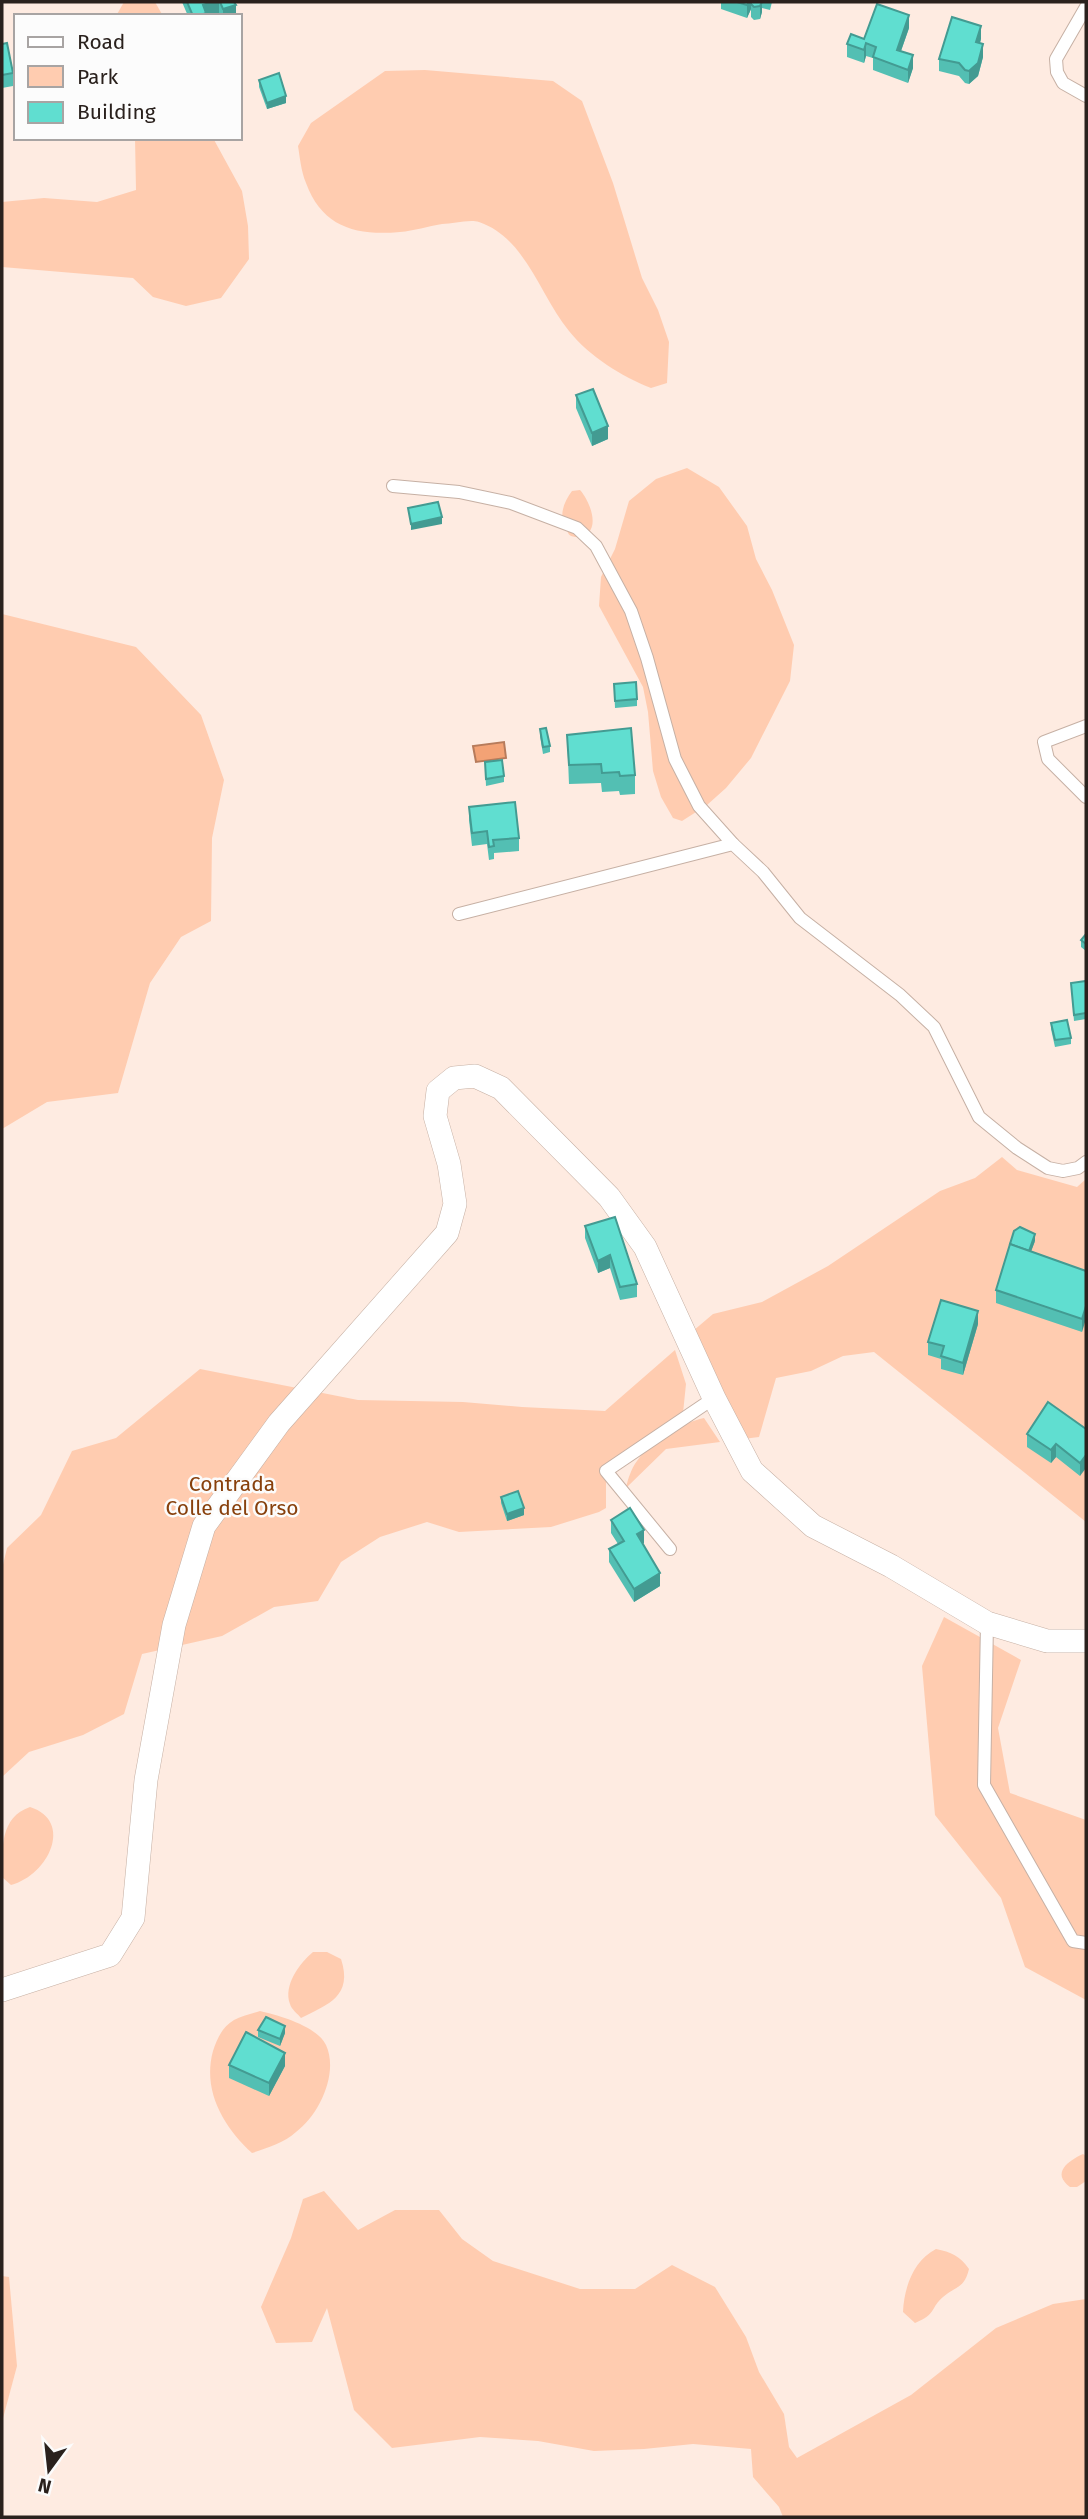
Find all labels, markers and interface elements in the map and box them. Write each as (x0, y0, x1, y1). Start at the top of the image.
legend (14, 14, 242, 140)
text: Road (77, 29, 125, 55)
text: Park (77, 64, 119, 90)
text: Building (77, 99, 156, 125)
park label: Contrada Colle del Orso (166, 1471, 298, 1521)
north arrow (14, 2435, 84, 2505)
text: N (36, 2473, 54, 2499)

